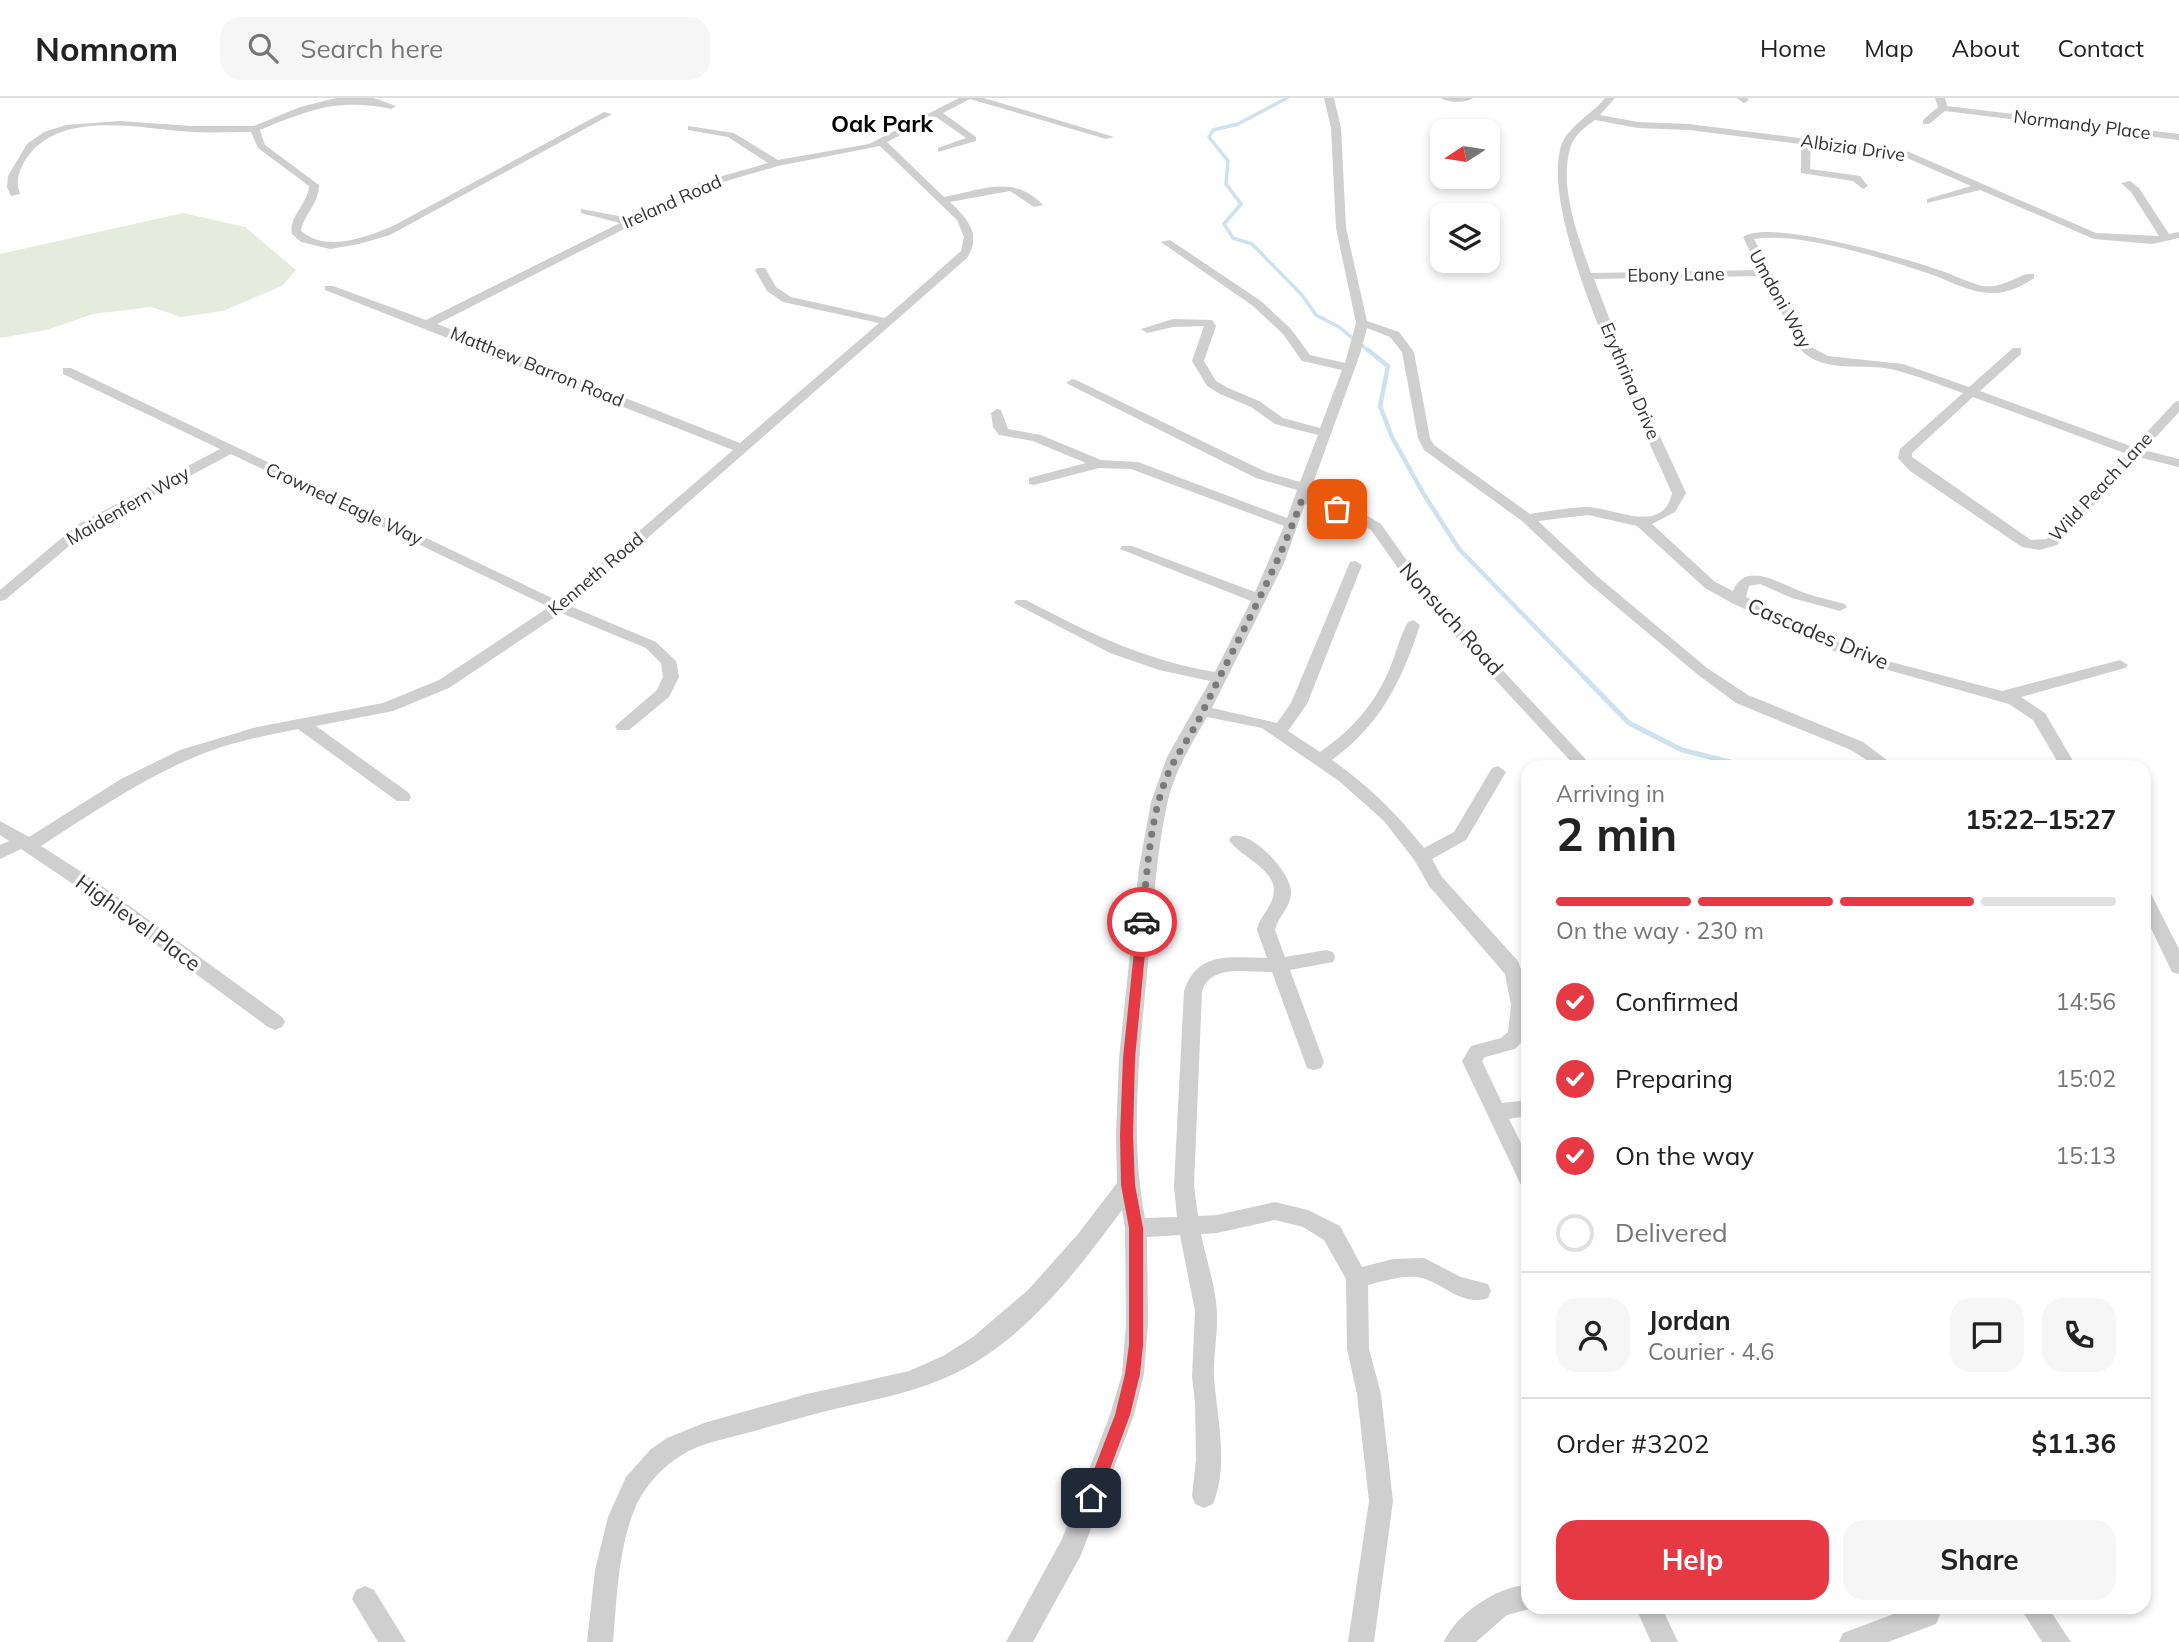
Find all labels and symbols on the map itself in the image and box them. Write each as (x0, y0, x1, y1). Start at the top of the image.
street label: Normandy Place (2012, 105, 2152, 144)
district label: Oak Park (831, 109, 934, 138)
north arrow (1430, 119, 1500, 189)
street label: Albizia Drive (1799, 129, 1907, 166)
street label: Ireland Road (619, 169, 725, 234)
street label: Umdoni Way (1744, 246, 1817, 352)
street label: Ebony Lane (1627, 262, 1725, 287)
street label: Erythrina Drive (1596, 319, 1665, 443)
street label: Matthew Barron Road (447, 321, 627, 412)
street label: Wild Peach Lane (2044, 427, 2157, 546)
street label: Crowned Eagle Way (262, 457, 427, 550)
street label: Maidenfern Way (62, 461, 194, 550)
pin (1307, 479, 1367, 539)
street label: Kenneth Road (543, 527, 648, 620)
street label: Nonsuch Road (1395, 557, 1509, 680)
street label: Cascades Drive (1744, 592, 1893, 674)
street label: Highlevel Place (71, 868, 206, 976)
courier (1107, 887, 1177, 957)
pin (1061, 1468, 1121, 1528)

